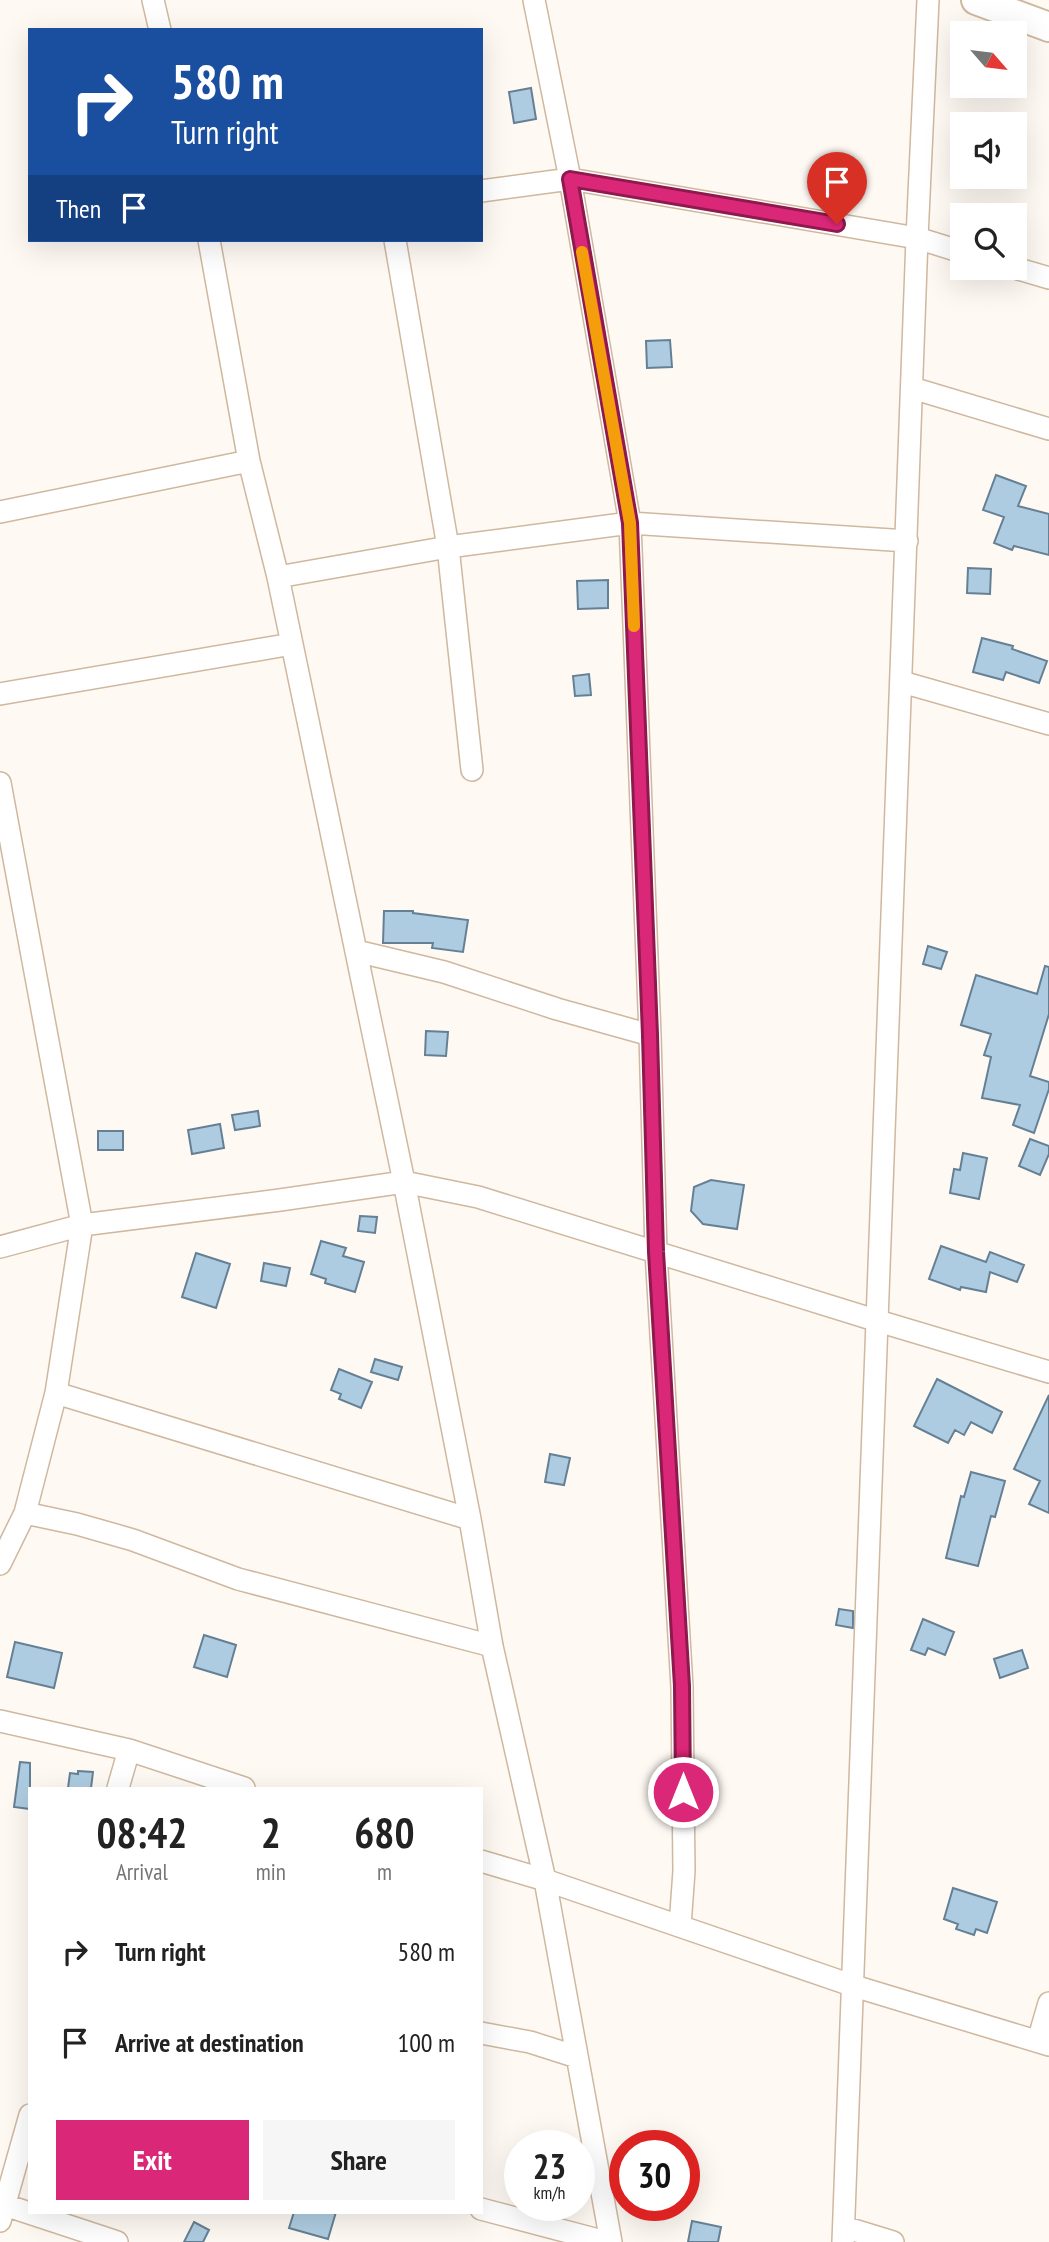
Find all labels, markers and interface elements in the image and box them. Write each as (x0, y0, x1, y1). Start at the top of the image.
north arrow (950, 21, 1027, 98)
map controls (950, 21, 1027, 280)
text: 580 m (171, 49, 284, 113)
icon: right (56, 56, 147, 147)
text: Turn right (171, 111, 279, 153)
button: sound (950, 112, 1027, 189)
pin (807, 152, 867, 224)
icon: arrive (818, 163, 856, 201)
icon: arrive (115, 189, 153, 227)
text: Then (56, 192, 101, 225)
button: search (950, 203, 1027, 280)
position arrow (646, 1755, 720, 1829)
text: 08:42 (96, 1805, 187, 1860)
text: 2 (261, 1805, 281, 1860)
text: 680 (354, 1805, 415, 1860)
text: Arrival (116, 1857, 168, 1886)
text: min (256, 1857, 286, 1886)
text: m (377, 1857, 392, 1886)
icon: right (56, 1933, 94, 1971)
text: Turn right (115, 1935, 206, 1968)
text: 580 m (397, 1935, 455, 1968)
icon: arrive (56, 2024, 94, 2062)
text: Arrive at destination (115, 2026, 304, 2059)
text: 100 m (397, 2026, 455, 2059)
button: Exit (56, 2120, 249, 2200)
button: Share (263, 2120, 455, 2200)
speed limit sign: 30 (609, 2130, 700, 2221)
text: 23 (533, 2143, 566, 2189)
text: km/h (534, 2181, 565, 2204)

